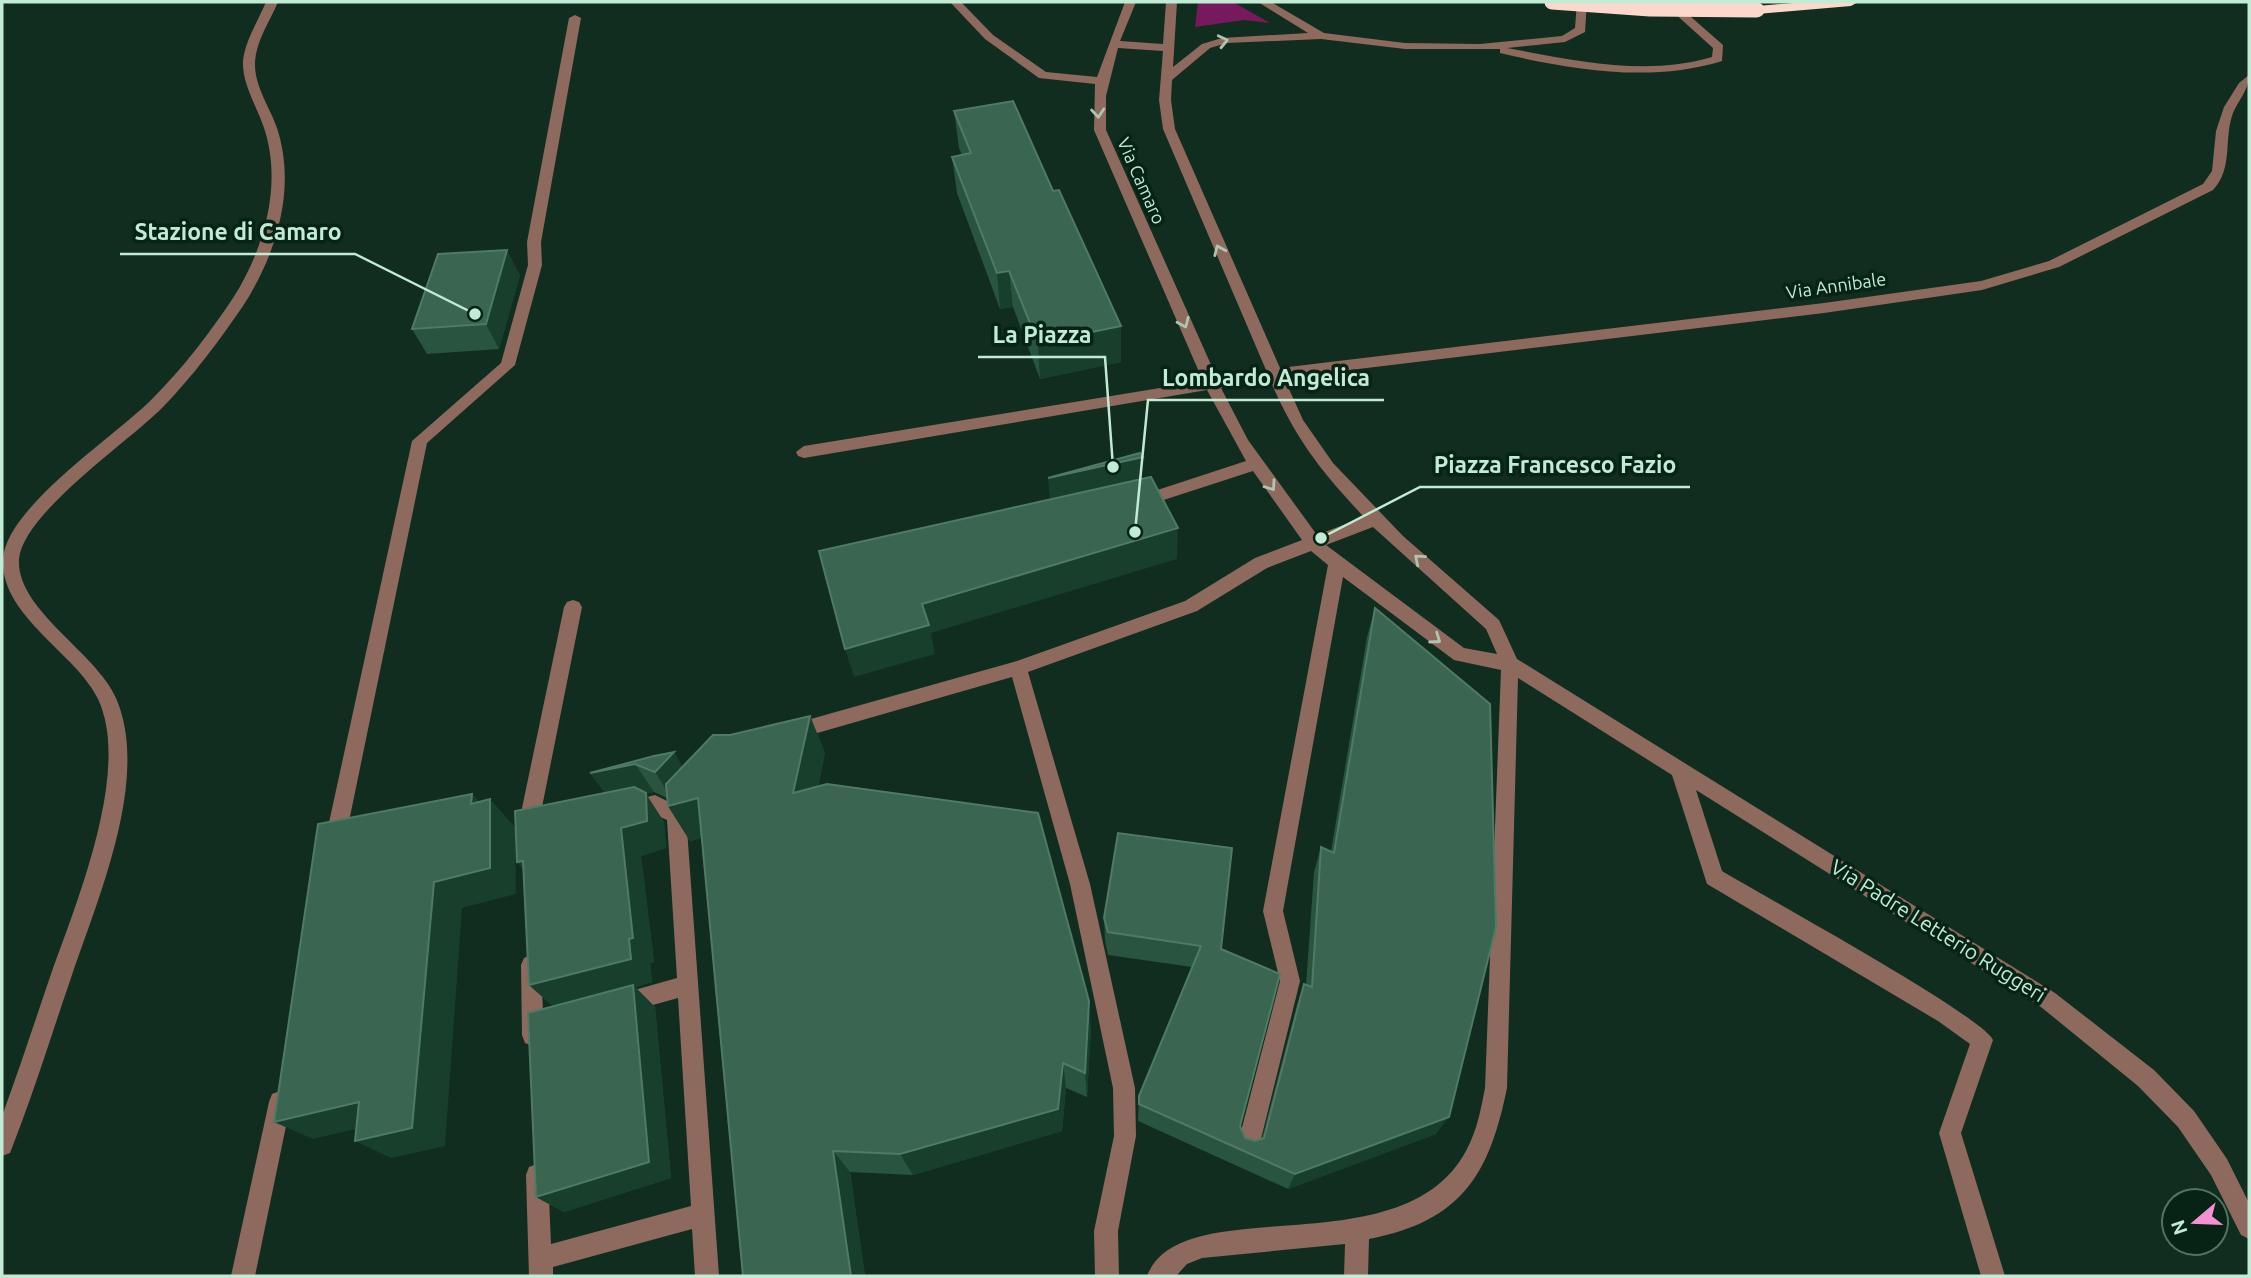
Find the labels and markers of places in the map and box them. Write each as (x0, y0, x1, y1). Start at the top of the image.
callout: Stazione di Camaro (120, 210, 355, 254)
callout: La Piazza (978, 313, 1105, 357)
callout: Lombardo Angelica (1148, 356, 1384, 400)
callout: Piazza Francesco Fazio (1420, 443, 1690, 487)

